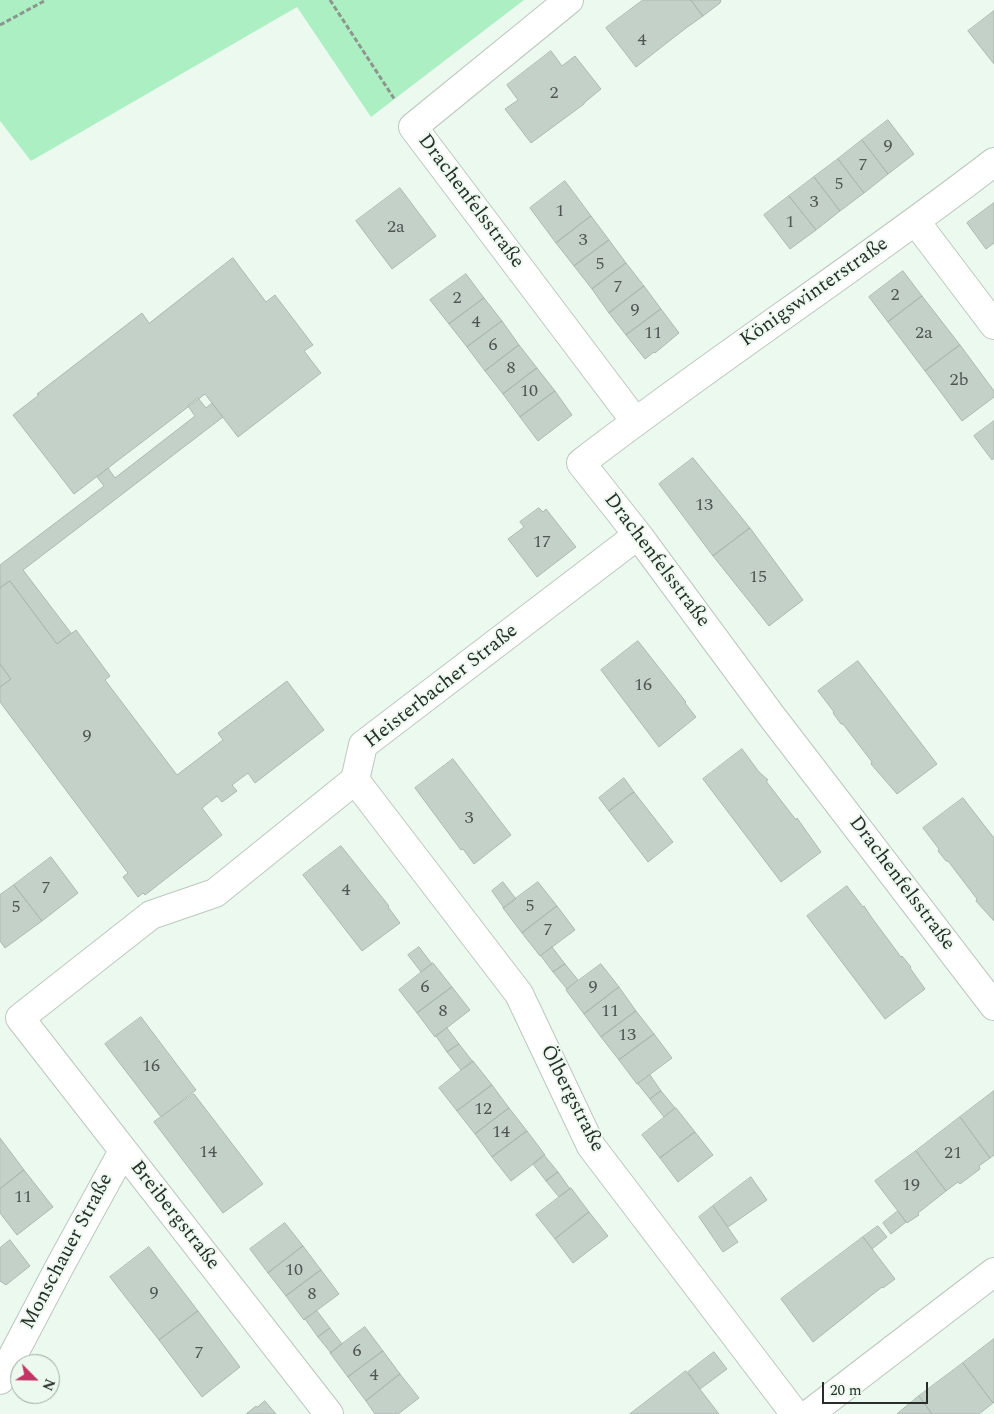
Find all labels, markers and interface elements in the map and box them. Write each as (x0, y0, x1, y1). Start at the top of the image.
house number: 4 (638, 30, 646, 52)
house number: 2 (550, 83, 558, 105)
street label: Drachenfelsstraße (412, 130, 528, 274)
house number: 9 (884, 136, 892, 158)
house number: 7 (859, 155, 867, 177)
house number: 5 (835, 174, 843, 196)
house number: 3 (810, 192, 818, 214)
house number: 1 (556, 201, 564, 223)
house number: 1 (786, 212, 794, 234)
house number: 2a (387, 217, 405, 239)
house number: 3 (579, 230, 587, 252)
street label: Königswinterstraße (736, 233, 894, 353)
house number: 5 (596, 254, 604, 276)
house number: 7 (614, 277, 622, 299)
house number: 2 (891, 285, 899, 307)
house number: 2 (453, 288, 461, 310)
house number: 9 (631, 300, 639, 322)
house number: 4 (472, 312, 480, 334)
house number: 11 (644, 323, 662, 345)
house number: 2a (915, 323, 933, 345)
house number: 6 (489, 335, 497, 357)
house number: 8 (507, 358, 515, 380)
house number: 2b (949, 370, 969, 392)
house number: 10 (520, 381, 538, 403)
street label: Drachenfelsstraße (598, 489, 714, 633)
house number: 13 (695, 495, 713, 517)
house number: 17 (533, 532, 551, 554)
house number: 15 (749, 567, 767, 589)
street label: Heisterbacher Straße (361, 620, 523, 754)
house number: 16 (634, 675, 652, 697)
house number: 9 (83, 726, 91, 748)
house number: 3 (465, 808, 473, 830)
street label: Drachenfelsstraße (843, 812, 959, 956)
house number: 7 (42, 878, 50, 900)
house number: 4 (342, 880, 350, 902)
house number: 5 (526, 896, 534, 918)
house number: 5 (12, 897, 20, 919)
house number: 7 (544, 920, 552, 942)
house number: 6 (421, 977, 429, 999)
house number: 9 (589, 977, 597, 999)
house number: 8 (439, 1001, 447, 1023)
house number: 11 (601, 1001, 619, 1023)
house number: 13 (618, 1025, 636, 1047)
street label: Ölbergstraße (534, 1041, 608, 1157)
house number: 16 (142, 1056, 160, 1078)
house number: 12 (474, 1099, 492, 1121)
house number: 14 (492, 1122, 510, 1144)
house number: 14 (199, 1142, 217, 1164)
house number: 21 (944, 1143, 962, 1165)
street label: Breibergstraße (124, 1157, 224, 1275)
street label: Monschauer Straße (17, 1170, 119, 1334)
house number: 19 (902, 1175, 920, 1197)
house number: 11 (14, 1187, 32, 1209)
house number: 10 (285, 1260, 303, 1282)
house number: 9 (150, 1283, 158, 1305)
house number: 8 (308, 1284, 316, 1306)
house number: 6 (353, 1341, 361, 1363)
house number: 7 (195, 1343, 203, 1365)
north arrow (10, 1354, 60, 1404)
house number: 4 (370, 1365, 378, 1387)
scale bar (824, 1372, 930, 1404)
text: N (36, 1375, 60, 1394)
text: 20 m (830, 1379, 862, 1402)

